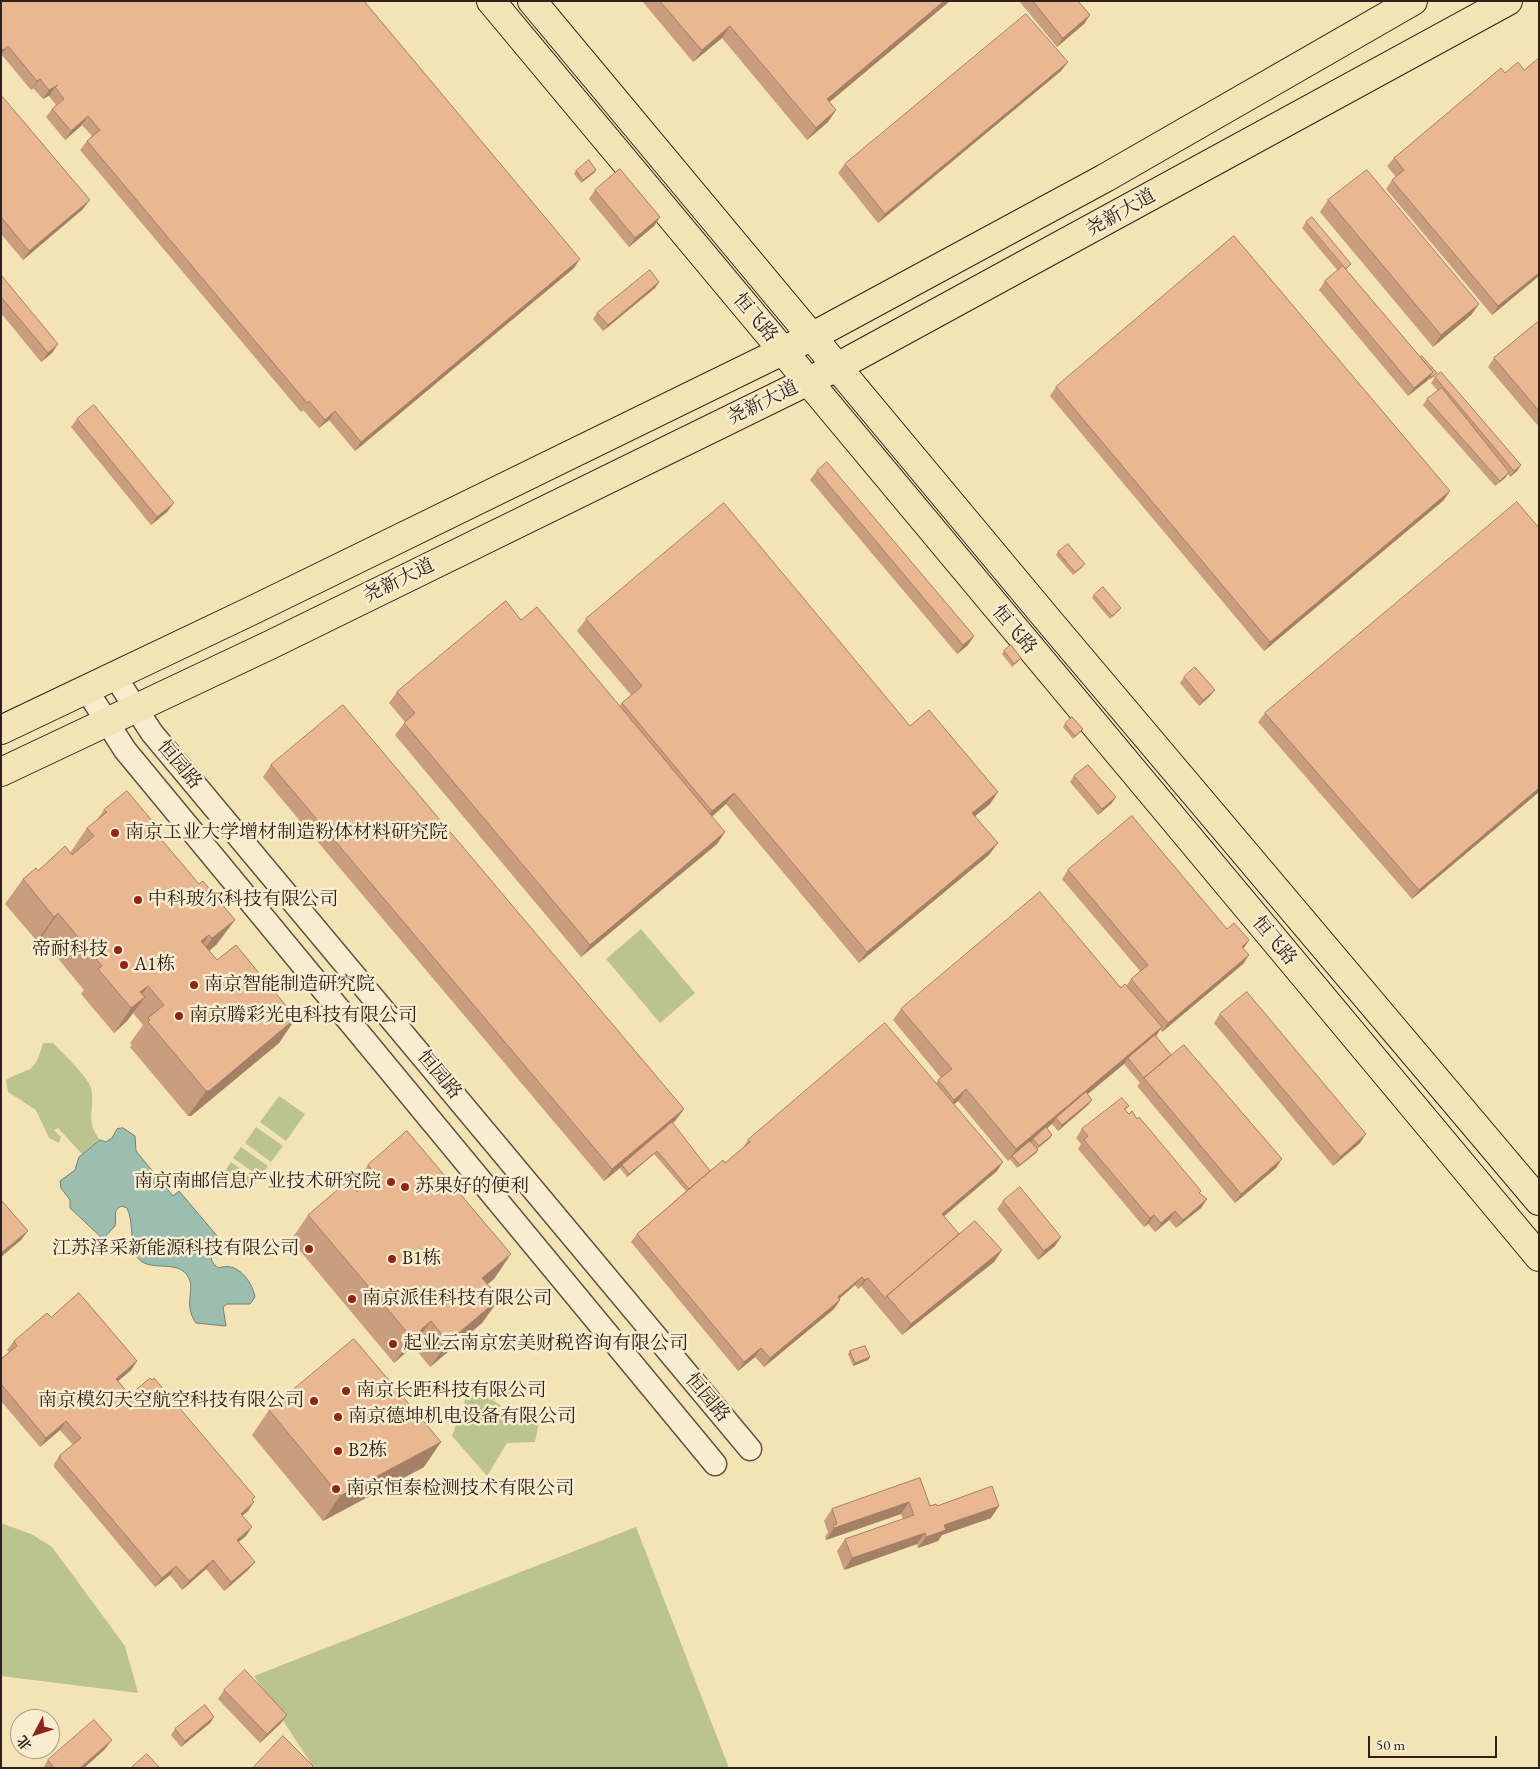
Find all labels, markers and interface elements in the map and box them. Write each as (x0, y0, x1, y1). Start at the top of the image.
street label: 尧新大道 (1082, 185, 1160, 241)
street label: 恒飞路 (728, 289, 782, 347)
street label: 尧新大道 (724, 376, 802, 430)
street label: 尧新大道 (360, 554, 438, 608)
street label: 恒飞路 (987, 601, 1041, 659)
street label: 恒园路 (152, 736, 206, 794)
place label: 南京工业大学增材制造粉体材料研究院 (125, 822, 448, 844)
marker: 南京工业大学增材制造粉体材料研究院 (109, 827, 121, 839)
place label: 中科玻尔科技有限公司 (148, 889, 338, 911)
marker: 中科玻尔科技有限公司 (132, 894, 144, 906)
street label: 恒飞路 (1247, 912, 1301, 970)
place label: 帝耐科技 (32, 939, 108, 961)
marker: 帝耐科技 (112, 944, 124, 956)
place label: A1栋 (134, 954, 175, 976)
marker: A1栋 (118, 959, 130, 971)
place label: 南京智能制造研究院 (204, 974, 375, 996)
marker: 南京智能制造研究院 (188, 979, 200, 991)
place label: 南京腾彩光电科技有限公司 (189, 1005, 417, 1027)
marker: 南京腾彩光电科技有限公司 (173, 1010, 185, 1022)
street label: 恒园路 (412, 1046, 466, 1104)
place label: 南京南邮信息产业技术研究院 (134, 1171, 381, 1193)
marker: 南京南邮信息产业技术研究院 (385, 1176, 397, 1188)
place label: 苏果好的便利 (415, 1176, 529, 1198)
marker: 苏果好的便利 (399, 1181, 411, 1193)
place label: 江苏泽采新能源科技有限公司 (52, 1238, 299, 1260)
marker: 江苏泽采新能源科技有限公司 (303, 1243, 315, 1255)
place label: B1栋 (402, 1248, 441, 1270)
marker: B1栋 (386, 1253, 398, 1265)
place label: 南京派佳科技有限公司 (362, 1288, 552, 1310)
marker: 南京派佳科技有限公司 (346, 1293, 358, 1305)
place label: 起业云南京宏美财税咨询有限公司 (403, 1333, 688, 1355)
marker: 起业云南京宏美财税咨询有限公司 (387, 1338, 399, 1350)
street label: 恒园路 (680, 1369, 734, 1427)
place label: 南京长距科技有限公司 (356, 1380, 546, 1402)
marker: 南京长距科技有限公司 (340, 1385, 352, 1397)
place label: 南京模幻天空航空科技有限公司 (38, 1390, 304, 1412)
marker: 南京模幻天空航空科技有限公司 (308, 1395, 320, 1407)
place label: 南京德坤机电设备有限公司 (348, 1406, 576, 1428)
marker: 南京德坤机电设备有限公司 (332, 1411, 344, 1423)
place label: B2栋 (348, 1440, 387, 1462)
marker: B2栋 (332, 1445, 344, 1457)
place label: 南京恒泰检测技术有限公司 (346, 1478, 574, 1500)
marker: 南京恒泰检测技术有限公司 (330, 1483, 342, 1495)
north arrow (10, 1709, 60, 1759)
scale bar (1370, 1726, 1499, 1758)
text: 北 (13, 1732, 36, 1754)
text: 50 m (1376, 1735, 1405, 1754)

